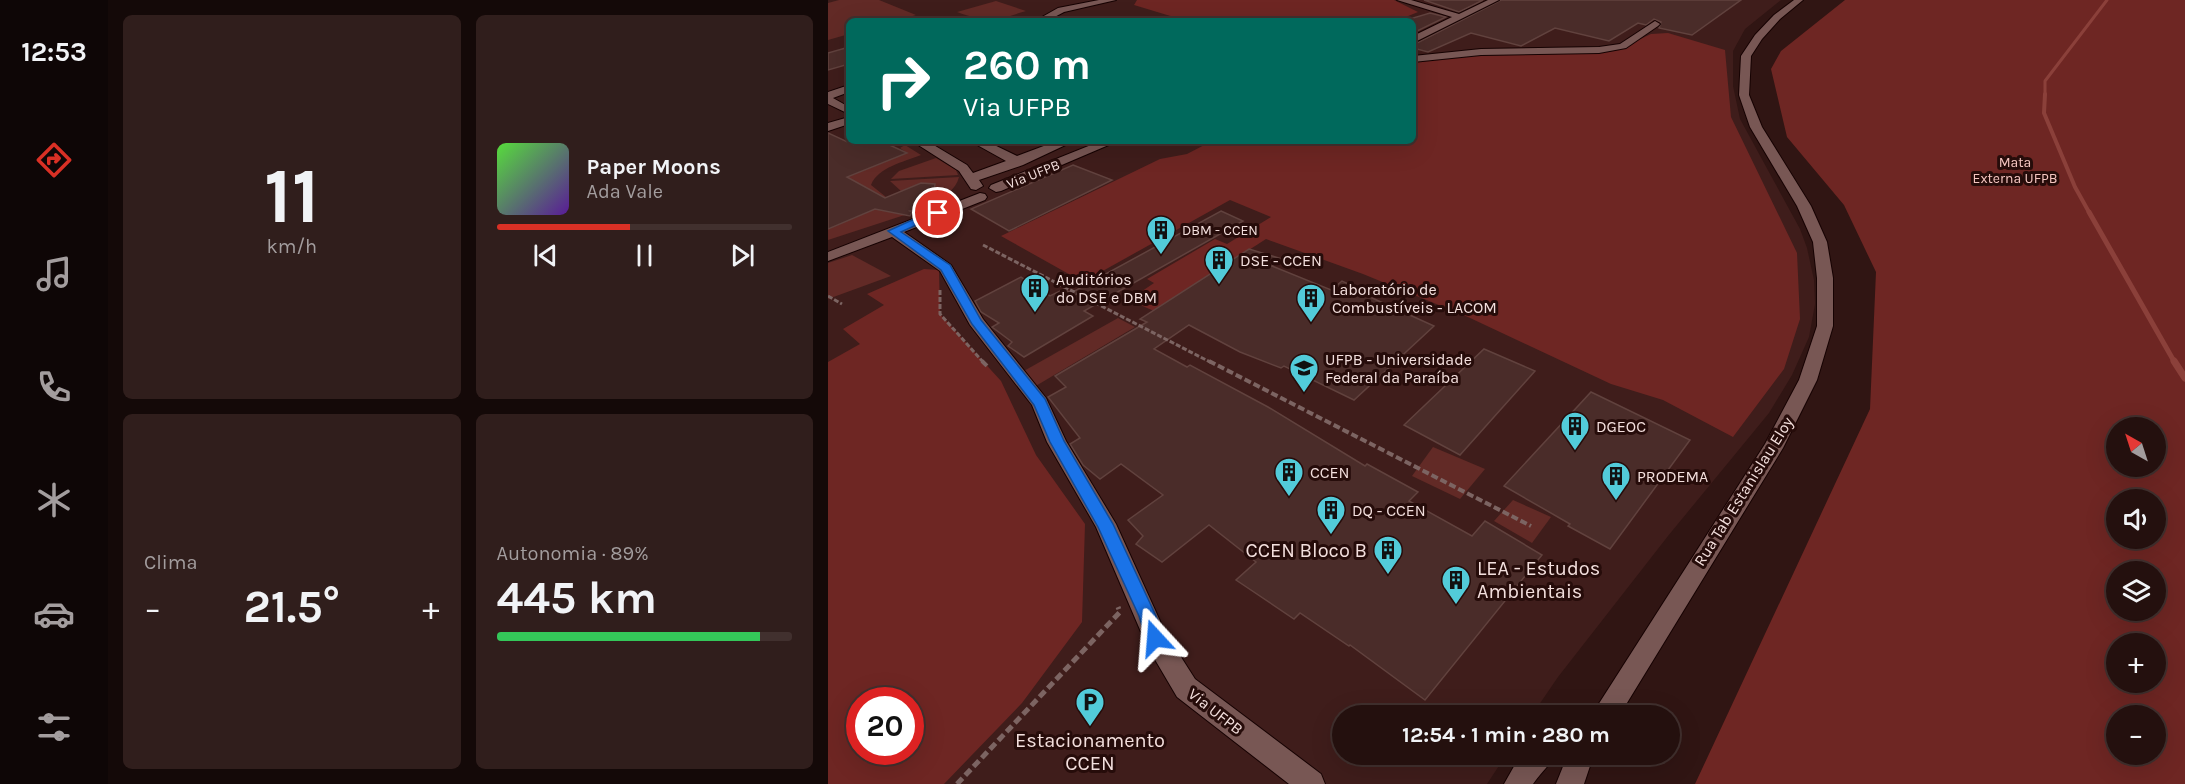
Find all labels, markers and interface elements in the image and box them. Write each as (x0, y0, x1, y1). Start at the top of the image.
text: 12:53 (21, 36, 87, 68)
text: 260 m (963, 40, 1091, 90)
icon: right (864, 42, 942, 120)
text: Via UFPB (963, 91, 1071, 123)
icon: directions (33, 139, 75, 181)
text: 11 (264, 150, 320, 242)
text: Paper Moons (587, 154, 721, 180)
park label: Mata Externa UFPB (1973, 154, 2057, 187)
street label: Via UFPB (1004, 156, 1062, 193)
text: Ada Vale (587, 180, 663, 203)
pin (912, 187, 963, 238)
icon: arrive (921, 196, 954, 229)
building icon: DBM - CCEN (1145, 214, 1177, 256)
place label: DBM - CCEN (1182, 222, 1258, 239)
text: km/h (266, 235, 317, 258)
icon: previous (529, 239, 562, 272)
icon: pause (628, 239, 661, 272)
icon: next (726, 239, 759, 272)
building icon: DSE - CCEN (1203, 244, 1235, 286)
place label: DSE - CCEN (1240, 251, 1322, 270)
icon: music (33, 253, 75, 295)
place label: Auditórios do DSE e DBM (1056, 270, 1157, 307)
building icon: Auditórios do DSE e DBM (1019, 272, 1051, 314)
place label: Laboratório de Combustíveis - LACOM (1332, 280, 1497, 317)
building icon: Laboratório de Combustíveis - LACOM (1295, 282, 1327, 324)
place label: UFPB - Universidade Federal da Paraíba (1325, 350, 1472, 387)
school or university icon: UFPB - Universidade Federal da Paraíba (1288, 352, 1320, 394)
icon: phone (33, 366, 75, 408)
building icon: DGEOC (1559, 410, 1591, 452)
street label: Rua Tab Estanislau Eloy (1690, 413, 1797, 569)
place label: DGEOC (1596, 417, 1646, 436)
north arrow (2106, 417, 2166, 477)
map controls (2106, 417, 2166, 765)
building icon: CCEN (1273, 456, 1305, 498)
building icon: PRODEMA (1600, 460, 1632, 502)
place label: CCEN (1310, 463, 1350, 482)
place label: PRODEMA (1637, 467, 1708, 486)
icon: climate (33, 479, 75, 521)
button: sound (2106, 489, 2166, 549)
building icon: DQ - CCEN (1315, 494, 1347, 536)
place label: DQ - CCEN (1352, 501, 1426, 520)
building icon: CCEN Bloco B (1372, 534, 1404, 576)
place label: CCEN Bloco B (1245, 539, 1367, 562)
text: Autonomia · 89% (497, 542, 649, 565)
text: Clima (144, 551, 198, 574)
place label: LEA - Estudos Ambientais (1477, 557, 1600, 603)
button: layers (2106, 561, 2166, 621)
building icon: LEA - Estudos Ambientais (1440, 564, 1472, 606)
text: 445 km (497, 572, 657, 624)
text: 21.5° (243, 581, 340, 633)
text: − (144, 589, 161, 627)
text: + (422, 589, 440, 627)
icon: car (33, 593, 75, 635)
position arrow (1123, 606, 1187, 670)
button: + (2106, 633, 2166, 693)
street label: Via UFPB (1185, 684, 1247, 739)
parking icon: Estacionamento CCEN (1074, 686, 1106, 728)
speed limit sign: 20 (846, 687, 924, 765)
button: − (2106, 705, 2166, 765)
icon: filters (33, 706, 75, 748)
text: 12:54 · 1 min · 280 m (1402, 722, 1610, 748)
place label: Estacionamento CCEN (1015, 729, 1165, 775)

